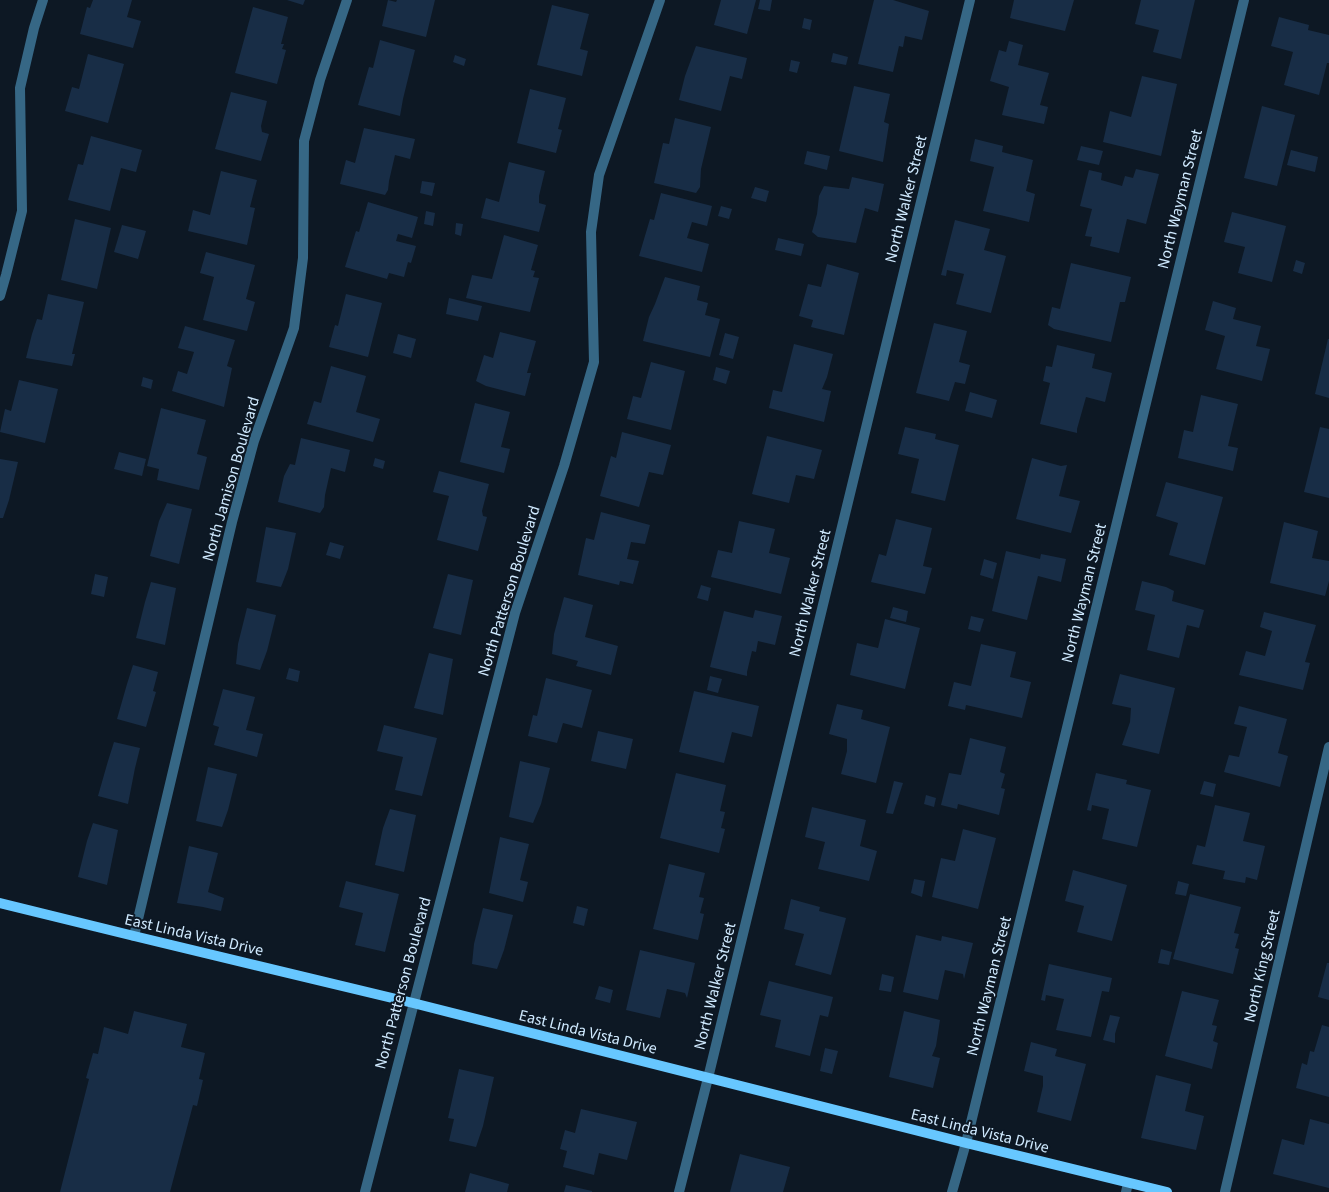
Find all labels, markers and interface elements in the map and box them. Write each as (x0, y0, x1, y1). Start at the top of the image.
street label: North Wayman Street (1152, 126, 1208, 271)
street label: North Walker Street (880, 132, 933, 265)
street label: North Jamison Boulevard (197, 394, 265, 564)
street label: North Patterson Boulevard (473, 503, 545, 679)
street label: North Wayman Street (1056, 520, 1112, 665)
street label: North Walker Street (784, 526, 837, 659)
street label: North Patterson Boulevard (369, 894, 437, 1072)
street label: North King Street (1238, 907, 1286, 1025)
street label: East Linda Vista Drive (123, 908, 266, 962)
street label: North Wayman Street (961, 913, 1017, 1058)
street label: North Walker Street (689, 919, 742, 1052)
street label: East Linda Vista Drive (517, 1004, 659, 1060)
street label: East Linda Vista Drive (909, 1103, 1051, 1159)

